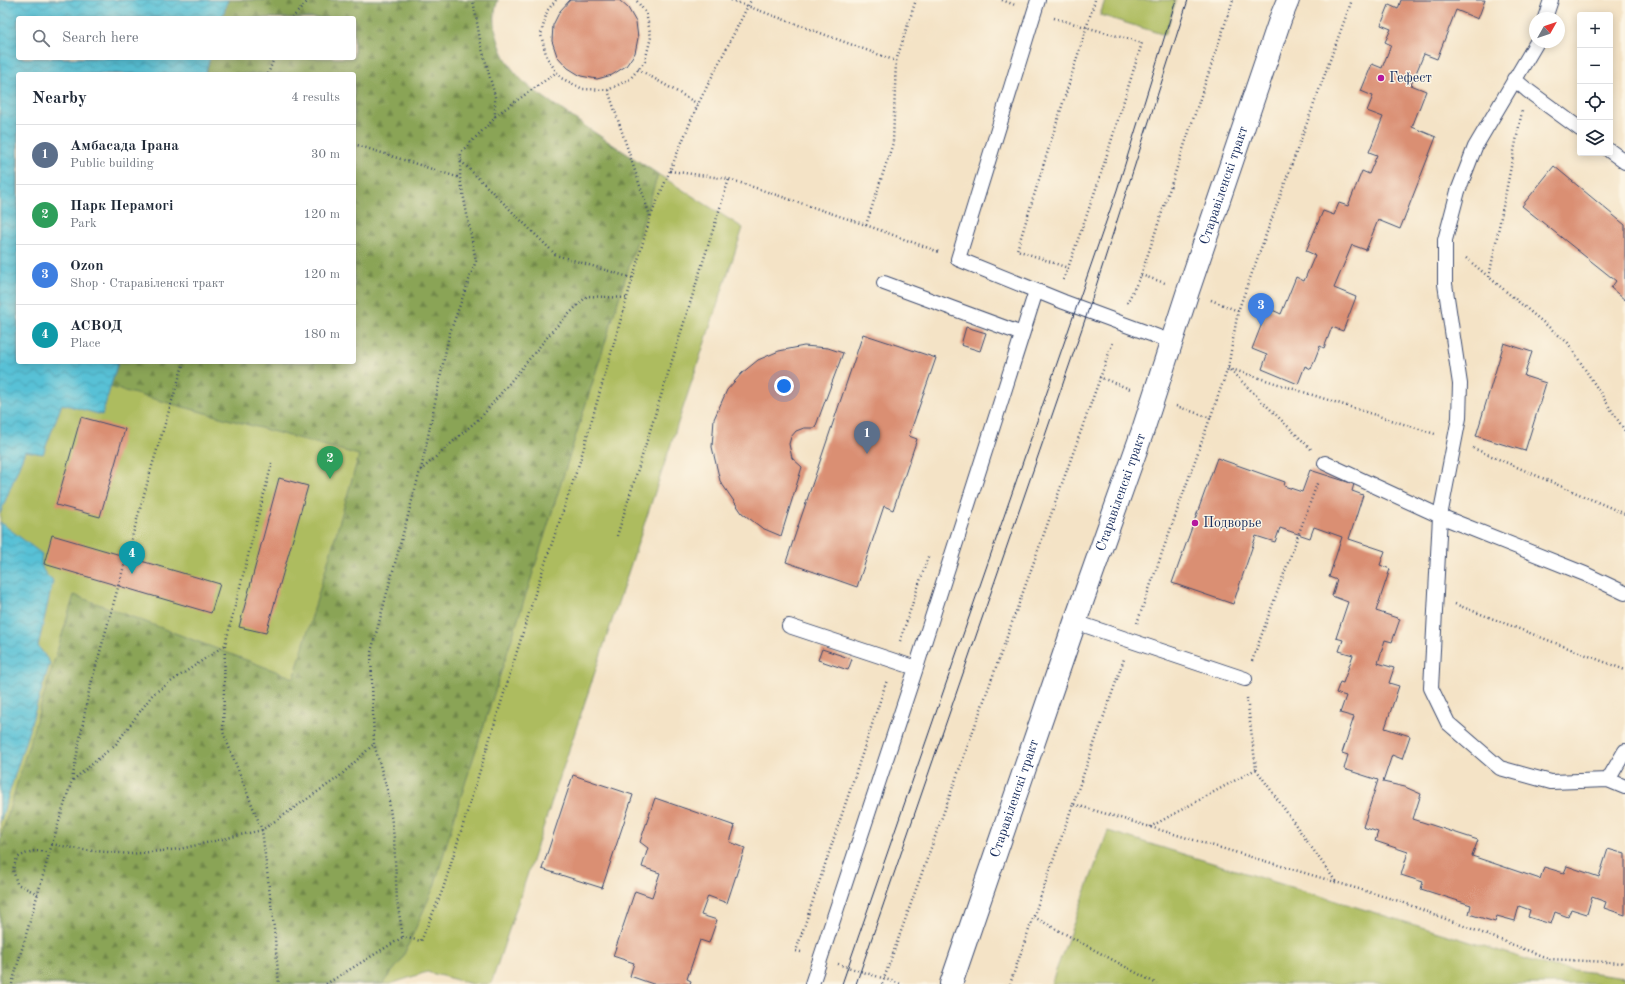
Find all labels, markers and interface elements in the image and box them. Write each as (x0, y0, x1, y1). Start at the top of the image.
north arrow (1529, 12, 1565, 48)
map controls (1577, 12, 1613, 156)
button: + (1577, 12, 1613, 48)
search box (16, 16, 356, 60)
icon: search (30, 27, 52, 49)
text: Search here (62, 31, 139, 46)
button: − (1577, 48, 1613, 84)
place label: Гефест (1389, 71, 1432, 86)
marker: Гефест (1376, 73, 1386, 83)
button: locate (1577, 84, 1613, 120)
text: Nearby (32, 90, 87, 107)
text: 4 results (291, 91, 340, 104)
button: layers (1577, 120, 1613, 156)
street label: Старавіленскі тракт (1197, 124, 1251, 246)
text: Амбасада Ірана (70, 139, 179, 154)
text: 1 (41, 148, 49, 161)
text: 30 m (311, 148, 340, 161)
text: Public building (70, 157, 154, 170)
text: Парк Перамогі (70, 199, 173, 214)
text: 2 (41, 208, 49, 221)
text: 120 m (303, 208, 340, 221)
text: Park (70, 217, 97, 230)
text: Ozon (70, 259, 103, 274)
text: 3 (41, 268, 49, 281)
text: 120 m (303, 268, 340, 281)
text: Shop · Старавіленскі тракт (70, 277, 224, 290)
pin: 3 (1248, 293, 1274, 326)
text: АСВОД (70, 319, 122, 334)
text: 4 (41, 328, 49, 341)
text: 180 m (303, 328, 340, 341)
text: Place (70, 337, 100, 350)
your location (774, 376, 794, 396)
pin: 1 (854, 421, 880, 454)
street label: Старавіленскі тракт (1094, 431, 1148, 553)
pin: 2 (317, 446, 343, 479)
place label: Подворье (1203, 516, 1261, 530)
marker: Подворье (1190, 518, 1200, 528)
pin: 4 (119, 541, 145, 574)
street label: Старавіленскі тракт (988, 737, 1041, 860)

